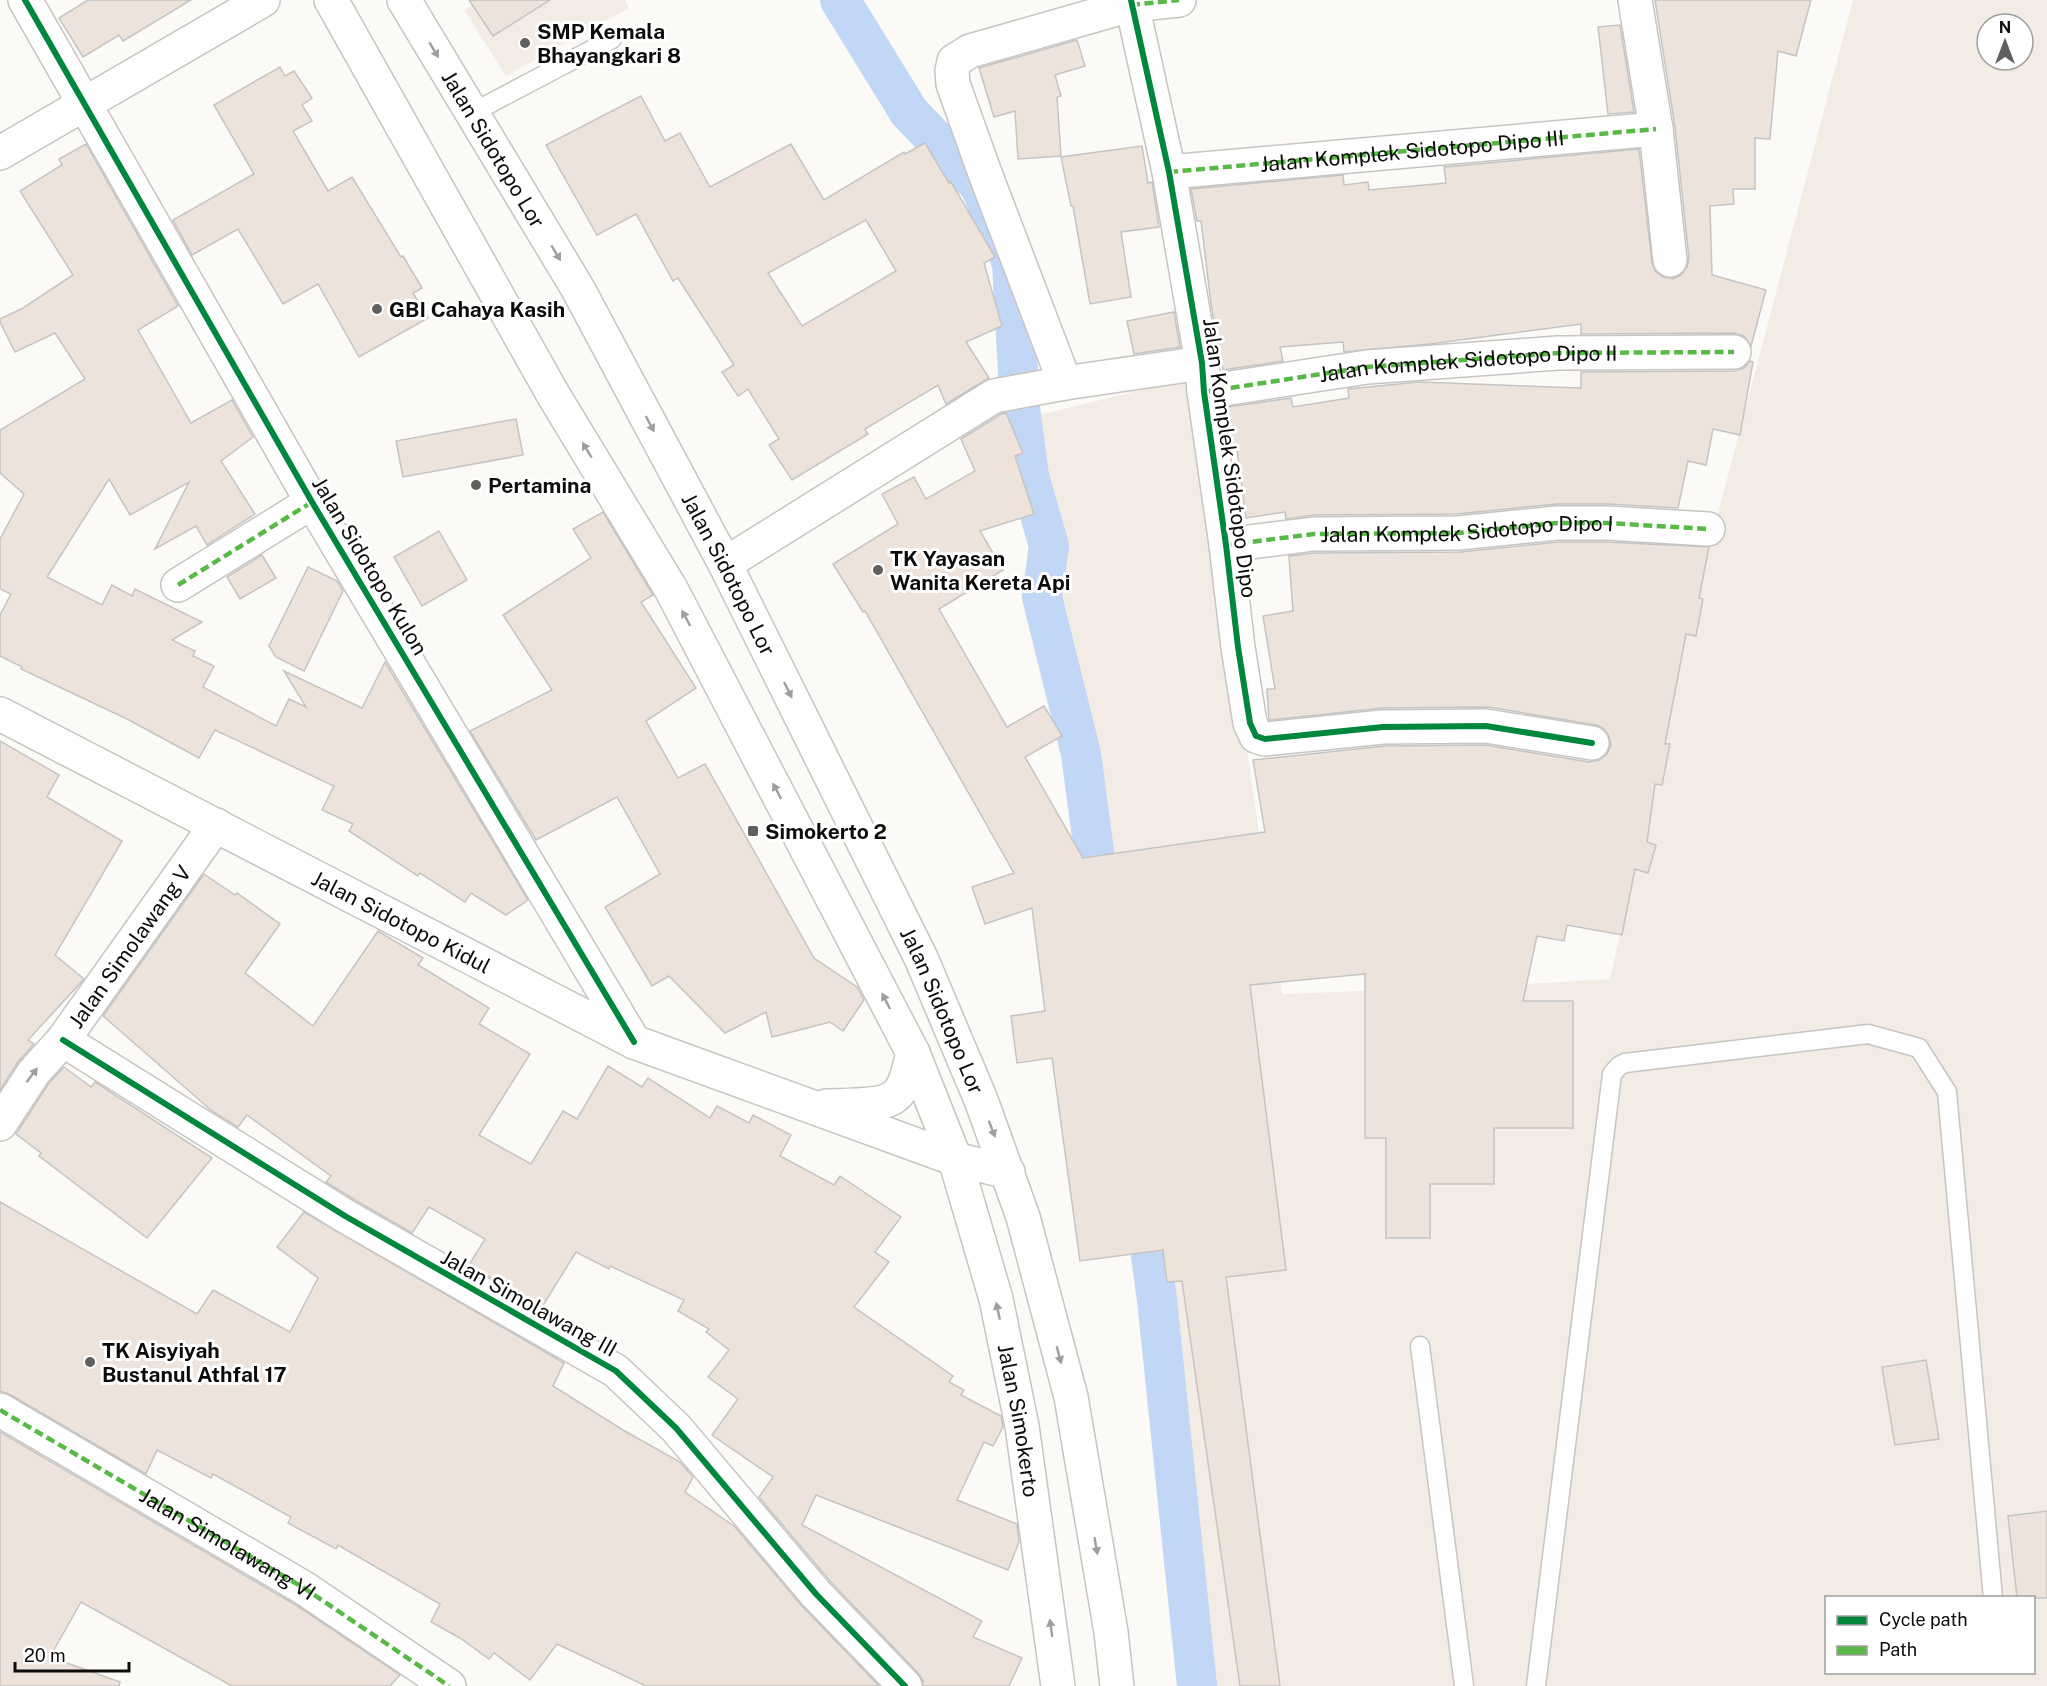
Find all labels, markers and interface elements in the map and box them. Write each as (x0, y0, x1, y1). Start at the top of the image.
north arrow (1975, 12, 2035, 72)
text: N (1999, 18, 2011, 37)
place label: SMP Kemala Bhayangkari 8 (537, 19, 681, 68)
marker: SMP Kemala Bhayangkari 8 (518, 36, 532, 50)
one-way arrow (428, 42, 439, 58)
street label: Jalan Sidotopo Lor (437, 66, 551, 232)
street label: Jalan Komplek Sidotopo Dipo III (1259, 125, 1565, 176)
one-way arrow (551, 245, 562, 261)
place label: GBI Cahaya Kasih (389, 297, 565, 322)
marker: GBI Cahaya Kasih (370, 302, 384, 316)
street label: Jalan Komplek Sidotopo Dipo (1198, 316, 1262, 600)
street label: Jalan Komplek Sidotopo Dipo II (1317, 340, 1617, 387)
one-way arrow (645, 416, 655, 433)
one-way arrow (581, 442, 592, 458)
street label: Jalan Sidotopo Kulon (307, 473, 433, 659)
place label: Pertamina (488, 473, 591, 498)
marker: Pertamina (469, 478, 483, 492)
street label: Jalan Sidotopo Lor (677, 489, 781, 659)
street label: Jalan Komplek Sidotopo Dipo I (1320, 510, 1614, 546)
place label: TK Yayasan Wanita Kereta Api (890, 546, 1070, 595)
marker: TK Yayasan Wanita Kereta Api (871, 563, 885, 577)
one-way arrow (682, 609, 692, 627)
one-way arrow (783, 682, 793, 699)
one-way arrow (772, 782, 782, 799)
place label: Simokerto 2 (765, 819, 887, 844)
marker: Simokerto 2 (746, 824, 760, 838)
street label: Jalan Simolawang V (63, 860, 196, 1033)
street label: Jalan Sidotopo Kidul (308, 865, 495, 978)
street label: Jalan Sidotopo Lor (895, 923, 989, 1098)
one-way arrow (882, 992, 892, 1010)
one-way arrow (26, 1068, 38, 1083)
one-way arrow (987, 1120, 997, 1138)
street label: Jalan Simolawang III (436, 1244, 622, 1362)
one-way arrow (993, 1302, 1003, 1321)
place label: TK Aisyiyah Bustanul Athfal 17 (102, 1338, 287, 1387)
street label: Jalan Simokerto (993, 1342, 1044, 1499)
one-way arrow (1055, 1346, 1065, 1364)
marker: TK Aisyiyah Bustanul Athfal 17 (83, 1355, 97, 1369)
street label: Jalan Simolawang VI (135, 1482, 321, 1605)
one-way arrow (1092, 1537, 1101, 1556)
legend (1825, 1596, 2035, 1674)
text: Cycle path (1879, 1609, 1968, 1630)
one-way arrow (1046, 1618, 1055, 1637)
scale bar (15, 1635, 129, 1673)
text: Path (1879, 1639, 1917, 1660)
text: 20 m (24, 1645, 66, 1666)

